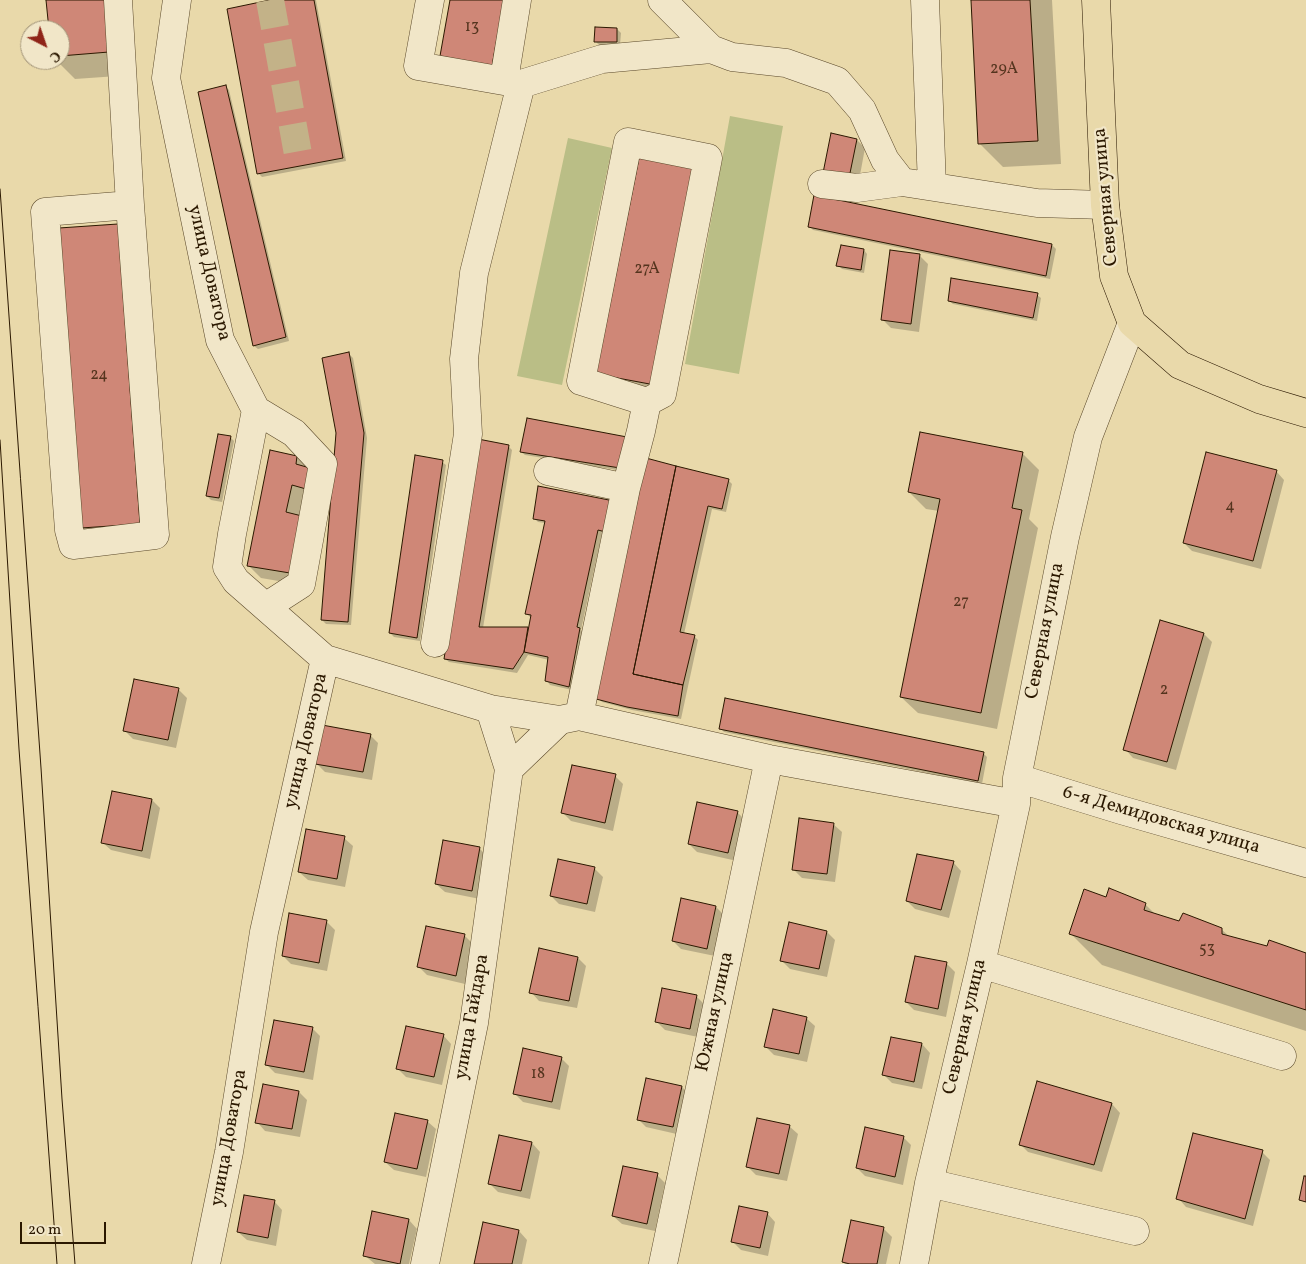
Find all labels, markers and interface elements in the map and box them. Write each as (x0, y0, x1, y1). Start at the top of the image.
house number: 13 (465, 18, 479, 38)
north arrow (20, 20, 70, 70)
text: С (45, 46, 64, 66)
house number: 29А (990, 60, 1018, 80)
street label: Северная улица (1090, 127, 1124, 267)
street label: улица Доватора (181, 203, 235, 343)
house number: 27А (634, 260, 660, 280)
house number: 24 (90, 366, 108, 386)
house number: 4 (1225, 497, 1235, 517)
street label: Северная улица (1022, 561, 1070, 701)
house number: 27 (953, 593, 969, 613)
street label: улица Доватора (280, 671, 334, 811)
house number: 2 (1160, 681, 1168, 701)
street label: 6-я Демидовская улица (1060, 782, 1262, 860)
house number: 53 (1199, 940, 1215, 960)
street label: Южная улица (692, 950, 740, 1074)
street label: улица Гайдара (451, 952, 495, 1082)
street label: Северная улица (939, 957, 993, 1097)
house number: 18 (531, 1065, 545, 1085)
street label: улица Доватора (207, 1068, 253, 1208)
scale bar (22, 1212, 109, 1244)
text: 20 m (28, 1220, 61, 1241)

